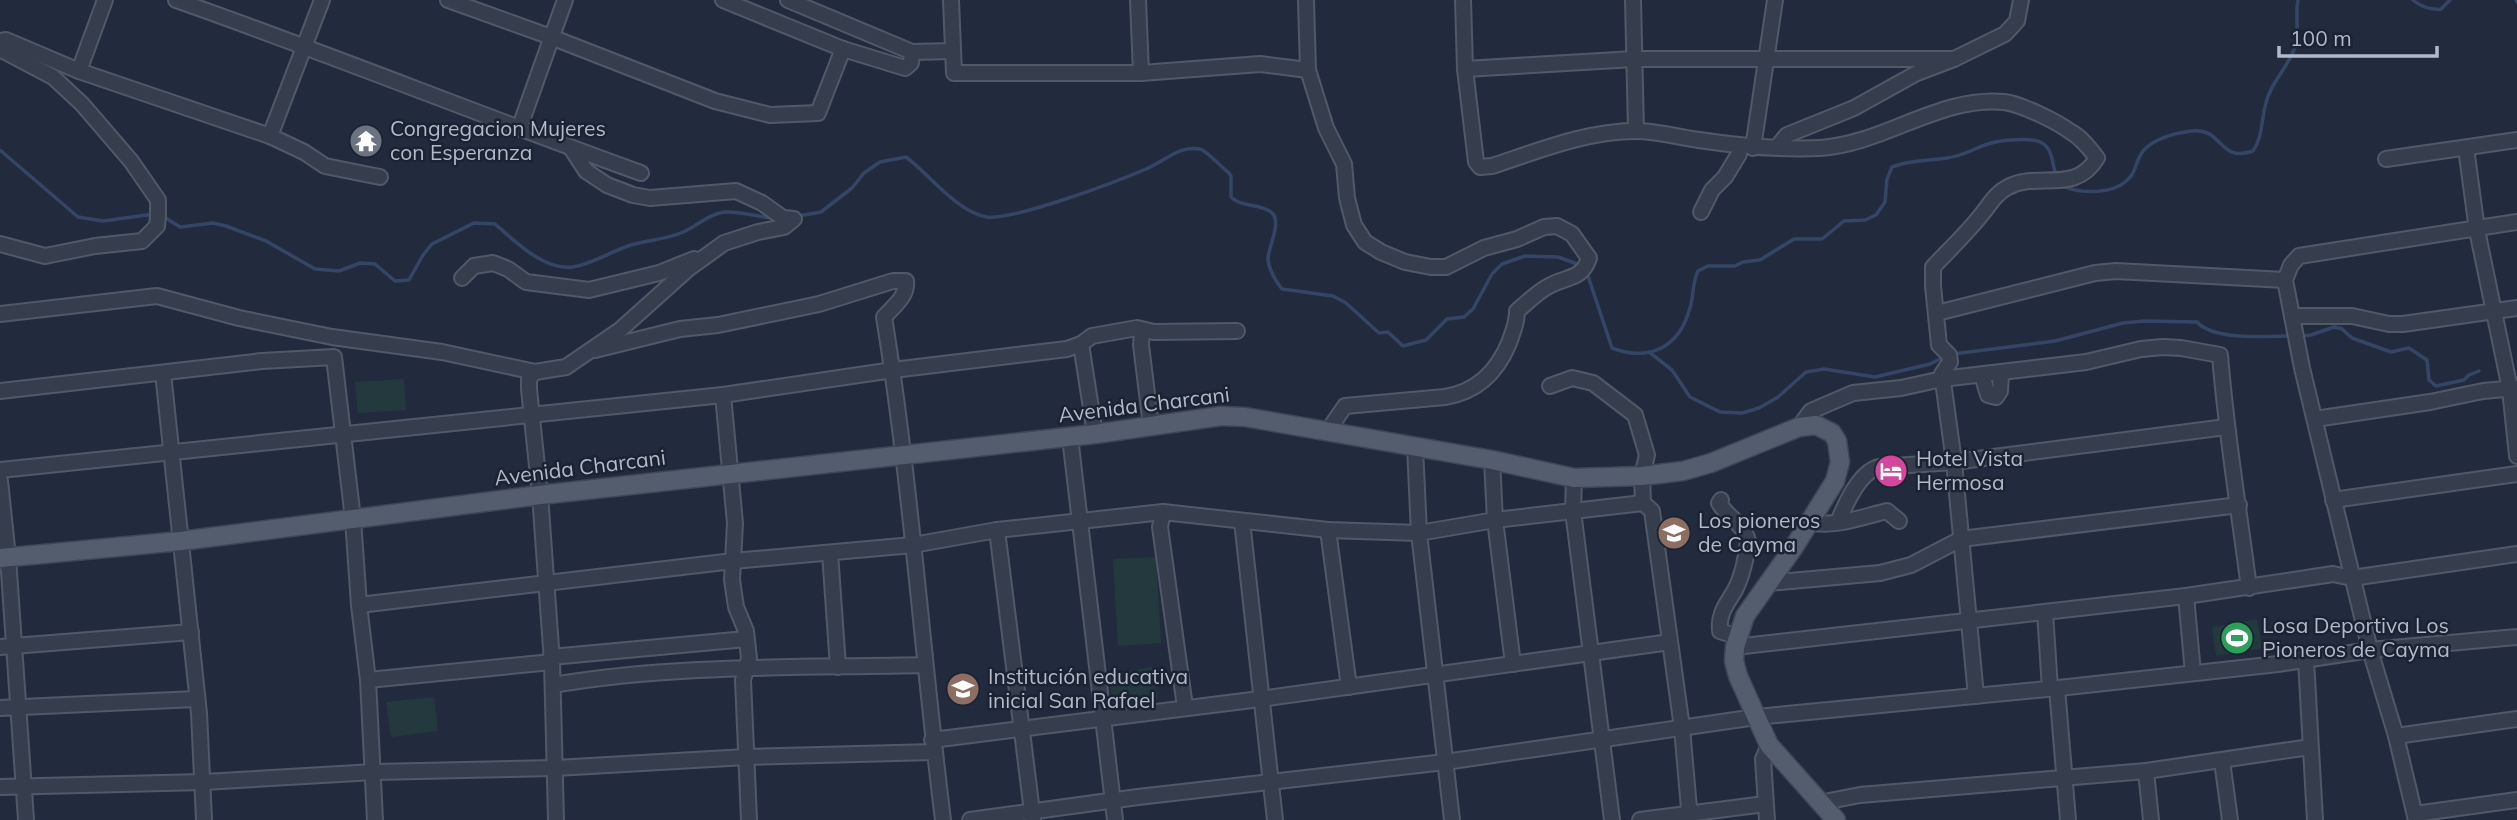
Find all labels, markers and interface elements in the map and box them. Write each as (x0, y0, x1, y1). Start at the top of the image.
scale bar (2279, 14, 2436, 58)
text: 100 m (2290, 25, 2352, 51)
place label: Congregacion Mujeres con Esperanza (390, 115, 606, 165)
temple icon: Congregacion Mujeres con Esperanza (347, 122, 385, 160)
street label: Avenida Charcani (1057, 381, 1231, 427)
street label: Avenida Charcani (493, 444, 667, 490)
place label: Hotel Vista Hermosa (1916, 445, 2023, 495)
hotel icon: Hotel Vista Hermosa (1872, 452, 1910, 490)
place label: Los pioneros de Cayma (1698, 507, 1820, 557)
school or university icon: Los pioneros de Cayma (1655, 514, 1693, 552)
place label: Losa Deportiva Los Pioneros de Cayma (2262, 612, 2450, 662)
sports icon: Losa Deportiva Los Pioneros de Cayma (2218, 619, 2256, 657)
place label: Institución educativa inicial San Rafael (988, 663, 1188, 713)
school or university icon: Institución educativa inicial San Rafael (944, 670, 982, 708)

